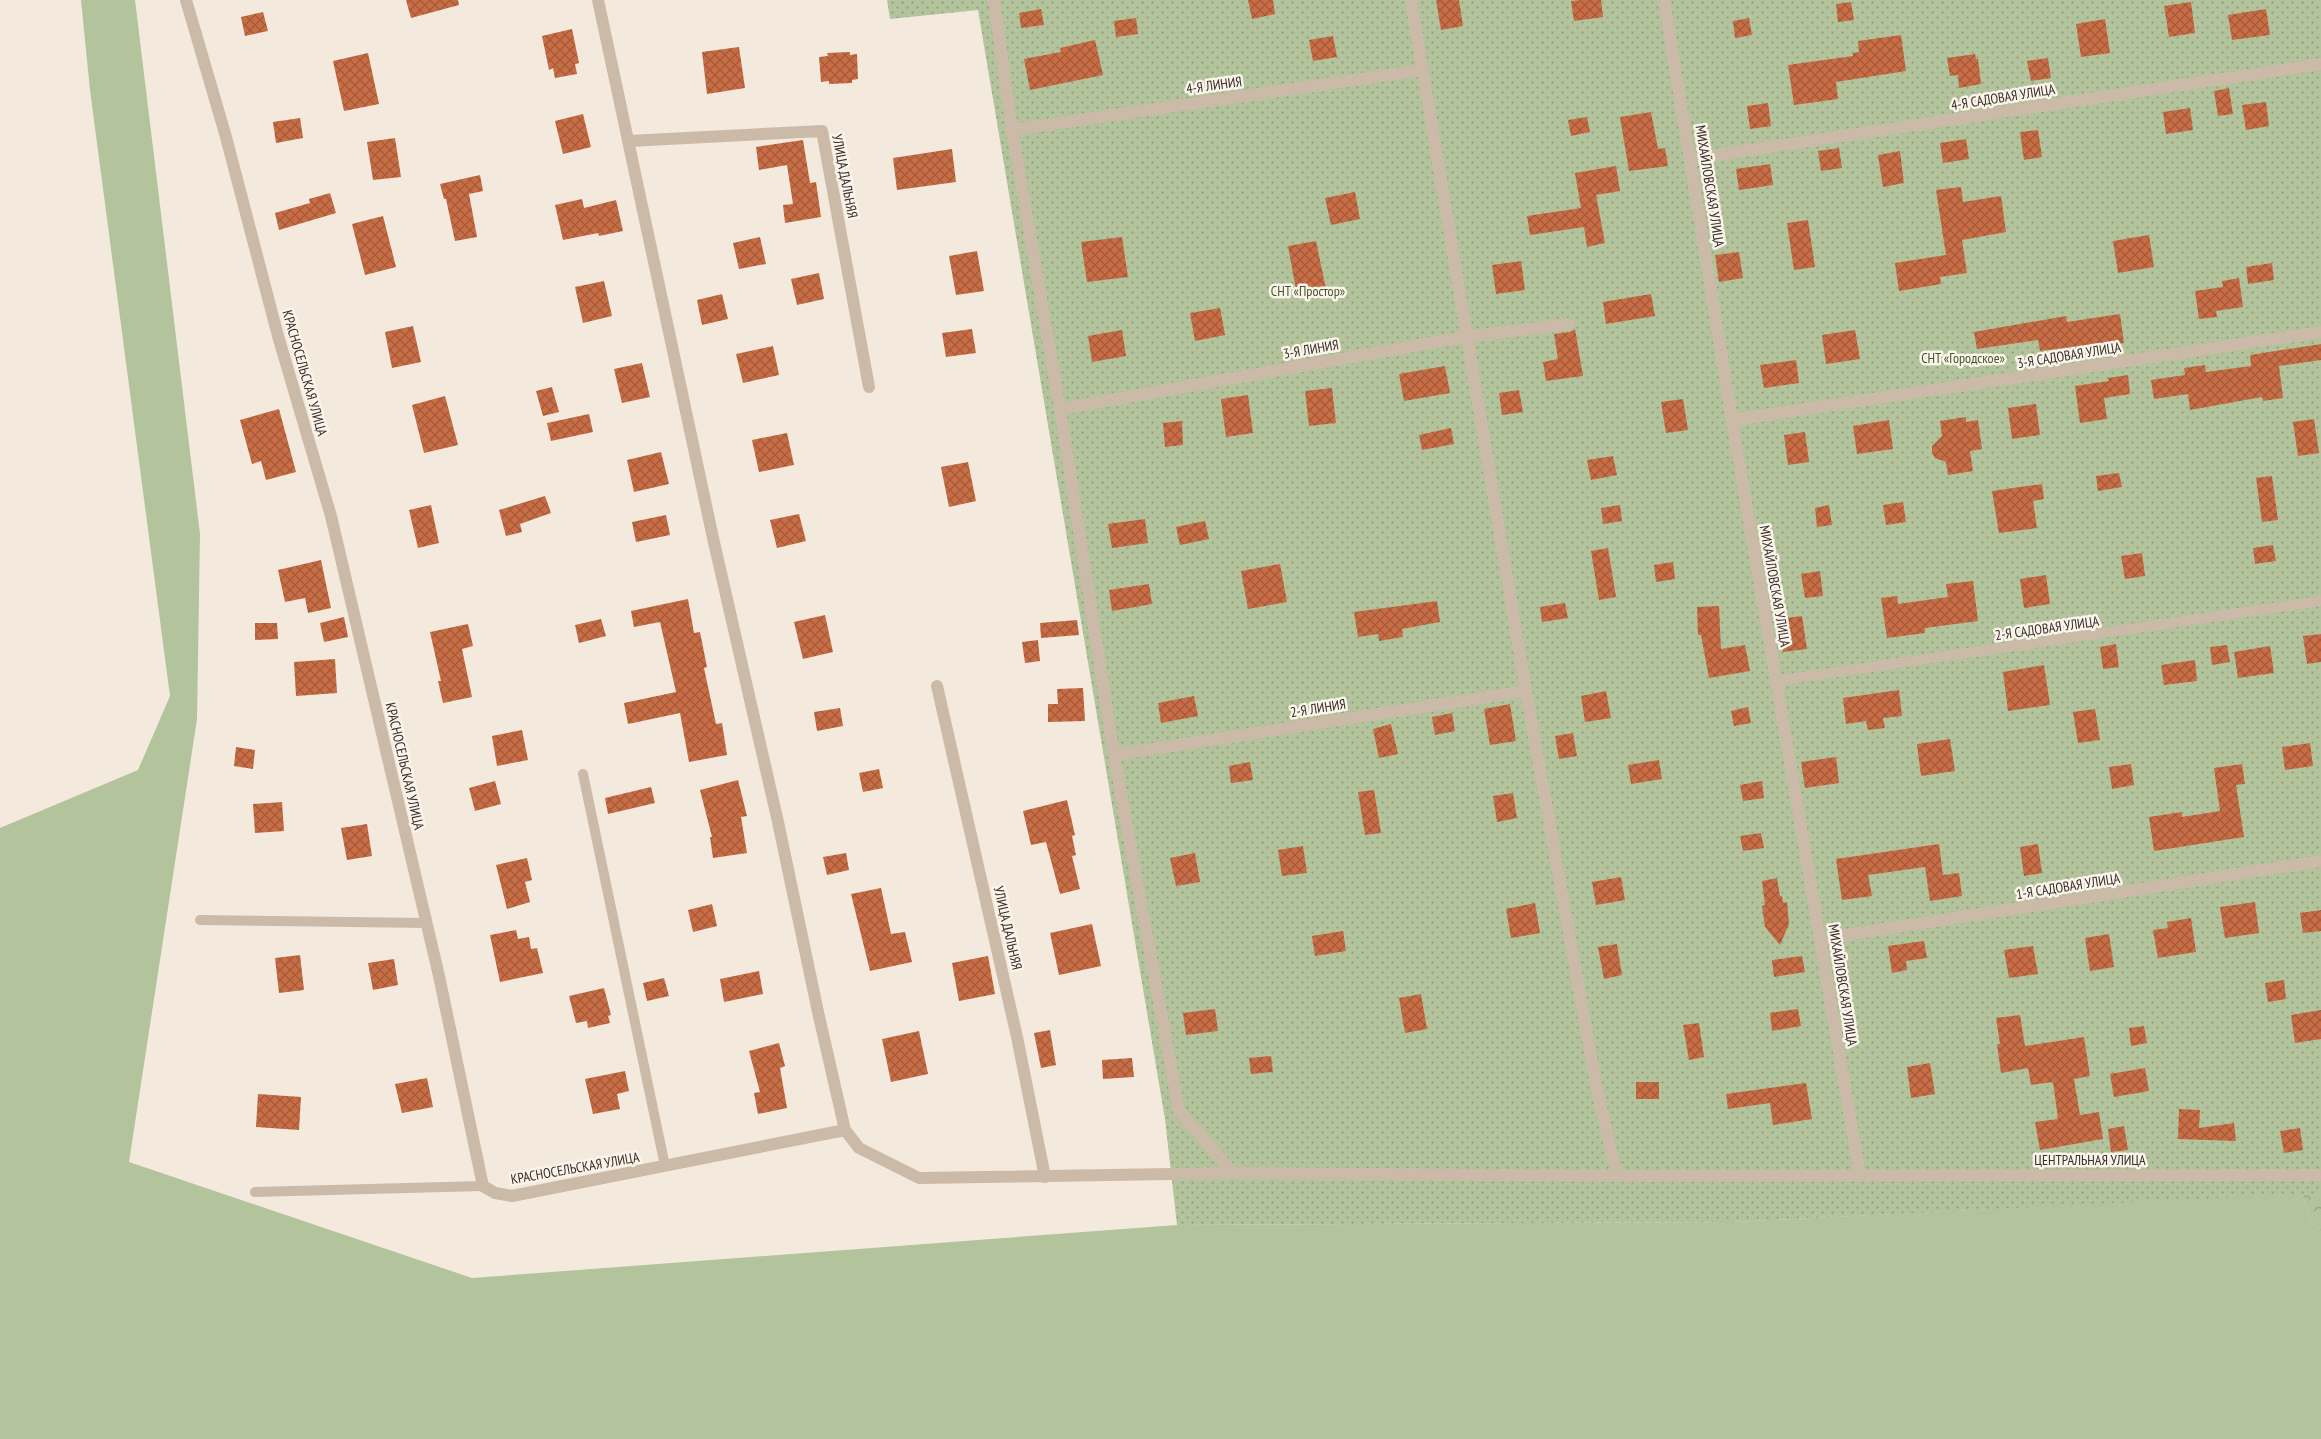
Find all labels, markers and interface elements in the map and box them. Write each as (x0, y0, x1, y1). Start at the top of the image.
street label: 4-Я ЛИНИЯ (1185, 72, 1243, 98)
street label: 4-Я САДОВАЯ УЛИЦА (1950, 80, 2057, 114)
street label: МИХАЙЛОВСКАЯ УЛИЦА (1691, 124, 1729, 249)
street label: УЛИЦА ДАЛЬНЯЯ (828, 132, 862, 220)
park label: СНТ «Простор» (1271, 282, 1345, 300)
street label: КРАСНОСЕЛЬСКАЯ УЛИЦА (278, 308, 332, 438)
street label: 3-Я ЛИНИЯ (1282, 335, 1340, 363)
street label: 3-Я САДОВАЯ УЛИЦА (2016, 338, 2123, 372)
park label: СНТ «Городское» (1921, 349, 2005, 367)
street label: МИХАЙЛОВСКАЯ УЛИЦА (1755, 524, 1795, 649)
street label: 2-Я САДОВАЯ УЛИЦА (1994, 612, 2101, 644)
street label: 2-Я ЛИНИЯ (1289, 695, 1347, 721)
street label: КРАСНОСЕЛЬСКАЯ УЛИЦА (382, 701, 428, 832)
street label: 1-Я САДОВАЯ УЛИЦА (2015, 869, 2122, 903)
street label: УЛИЦА ДАЛЬНЯЯ (990, 884, 1026, 972)
street label: МИХАЙЛОВСКАЯ УЛИЦА (1824, 923, 1862, 1048)
street label: КРАСНОСЕЛЬСКАЯ УЛИЦА (509, 1148, 641, 1188)
street label: ЦЕНТРАЛЬНАЯ УЛИЦА (2034, 1151, 2146, 1169)

